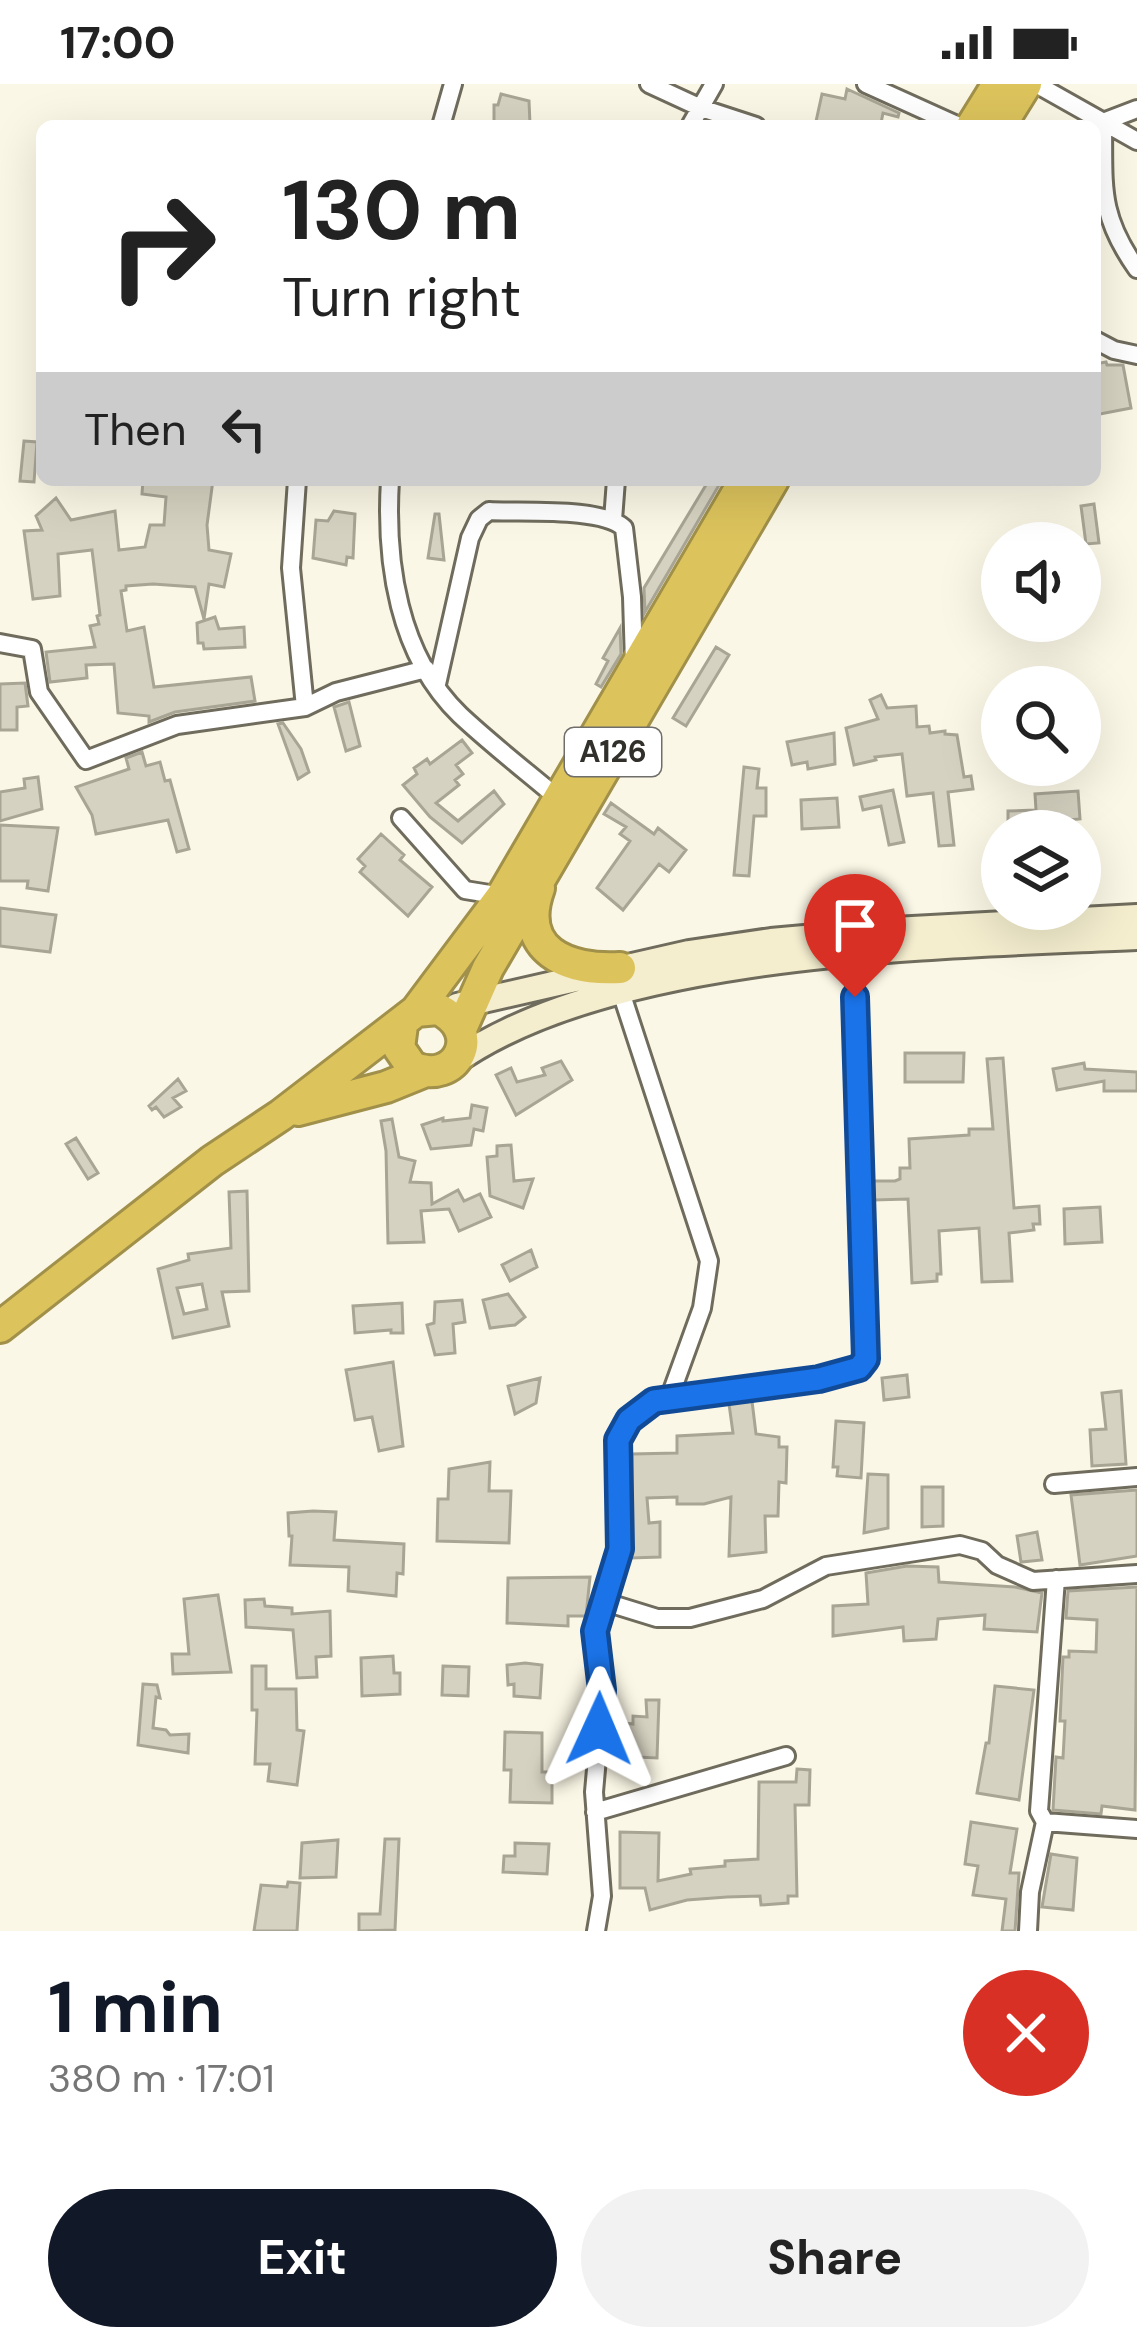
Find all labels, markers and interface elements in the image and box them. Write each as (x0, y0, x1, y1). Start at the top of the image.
text: 17:00 (60, 13, 175, 72)
text: 130 m (282, 156, 521, 265)
icon: right (84, 168, 240, 324)
text: Turn right (282, 262, 521, 333)
icon: left (211, 396, 277, 462)
text: Then (84, 400, 187, 459)
map controls (981, 522, 1101, 930)
button: sound (981, 522, 1101, 642)
button: search (981, 666, 1101, 786)
road number: A126 (565, 728, 661, 776)
button: layers (981, 810, 1101, 930)
pin (804, 874, 906, 997)
icon: arrive (822, 892, 888, 958)
position arrow (536, 1666, 662, 1792)
text: 1 min (48, 1961, 223, 2054)
button: close (963, 1970, 1089, 2096)
text: 380 m · 17:01 (48, 2053, 275, 2104)
button: Exit (48, 2189, 557, 2327)
button: Share (581, 2189, 1089, 2327)

